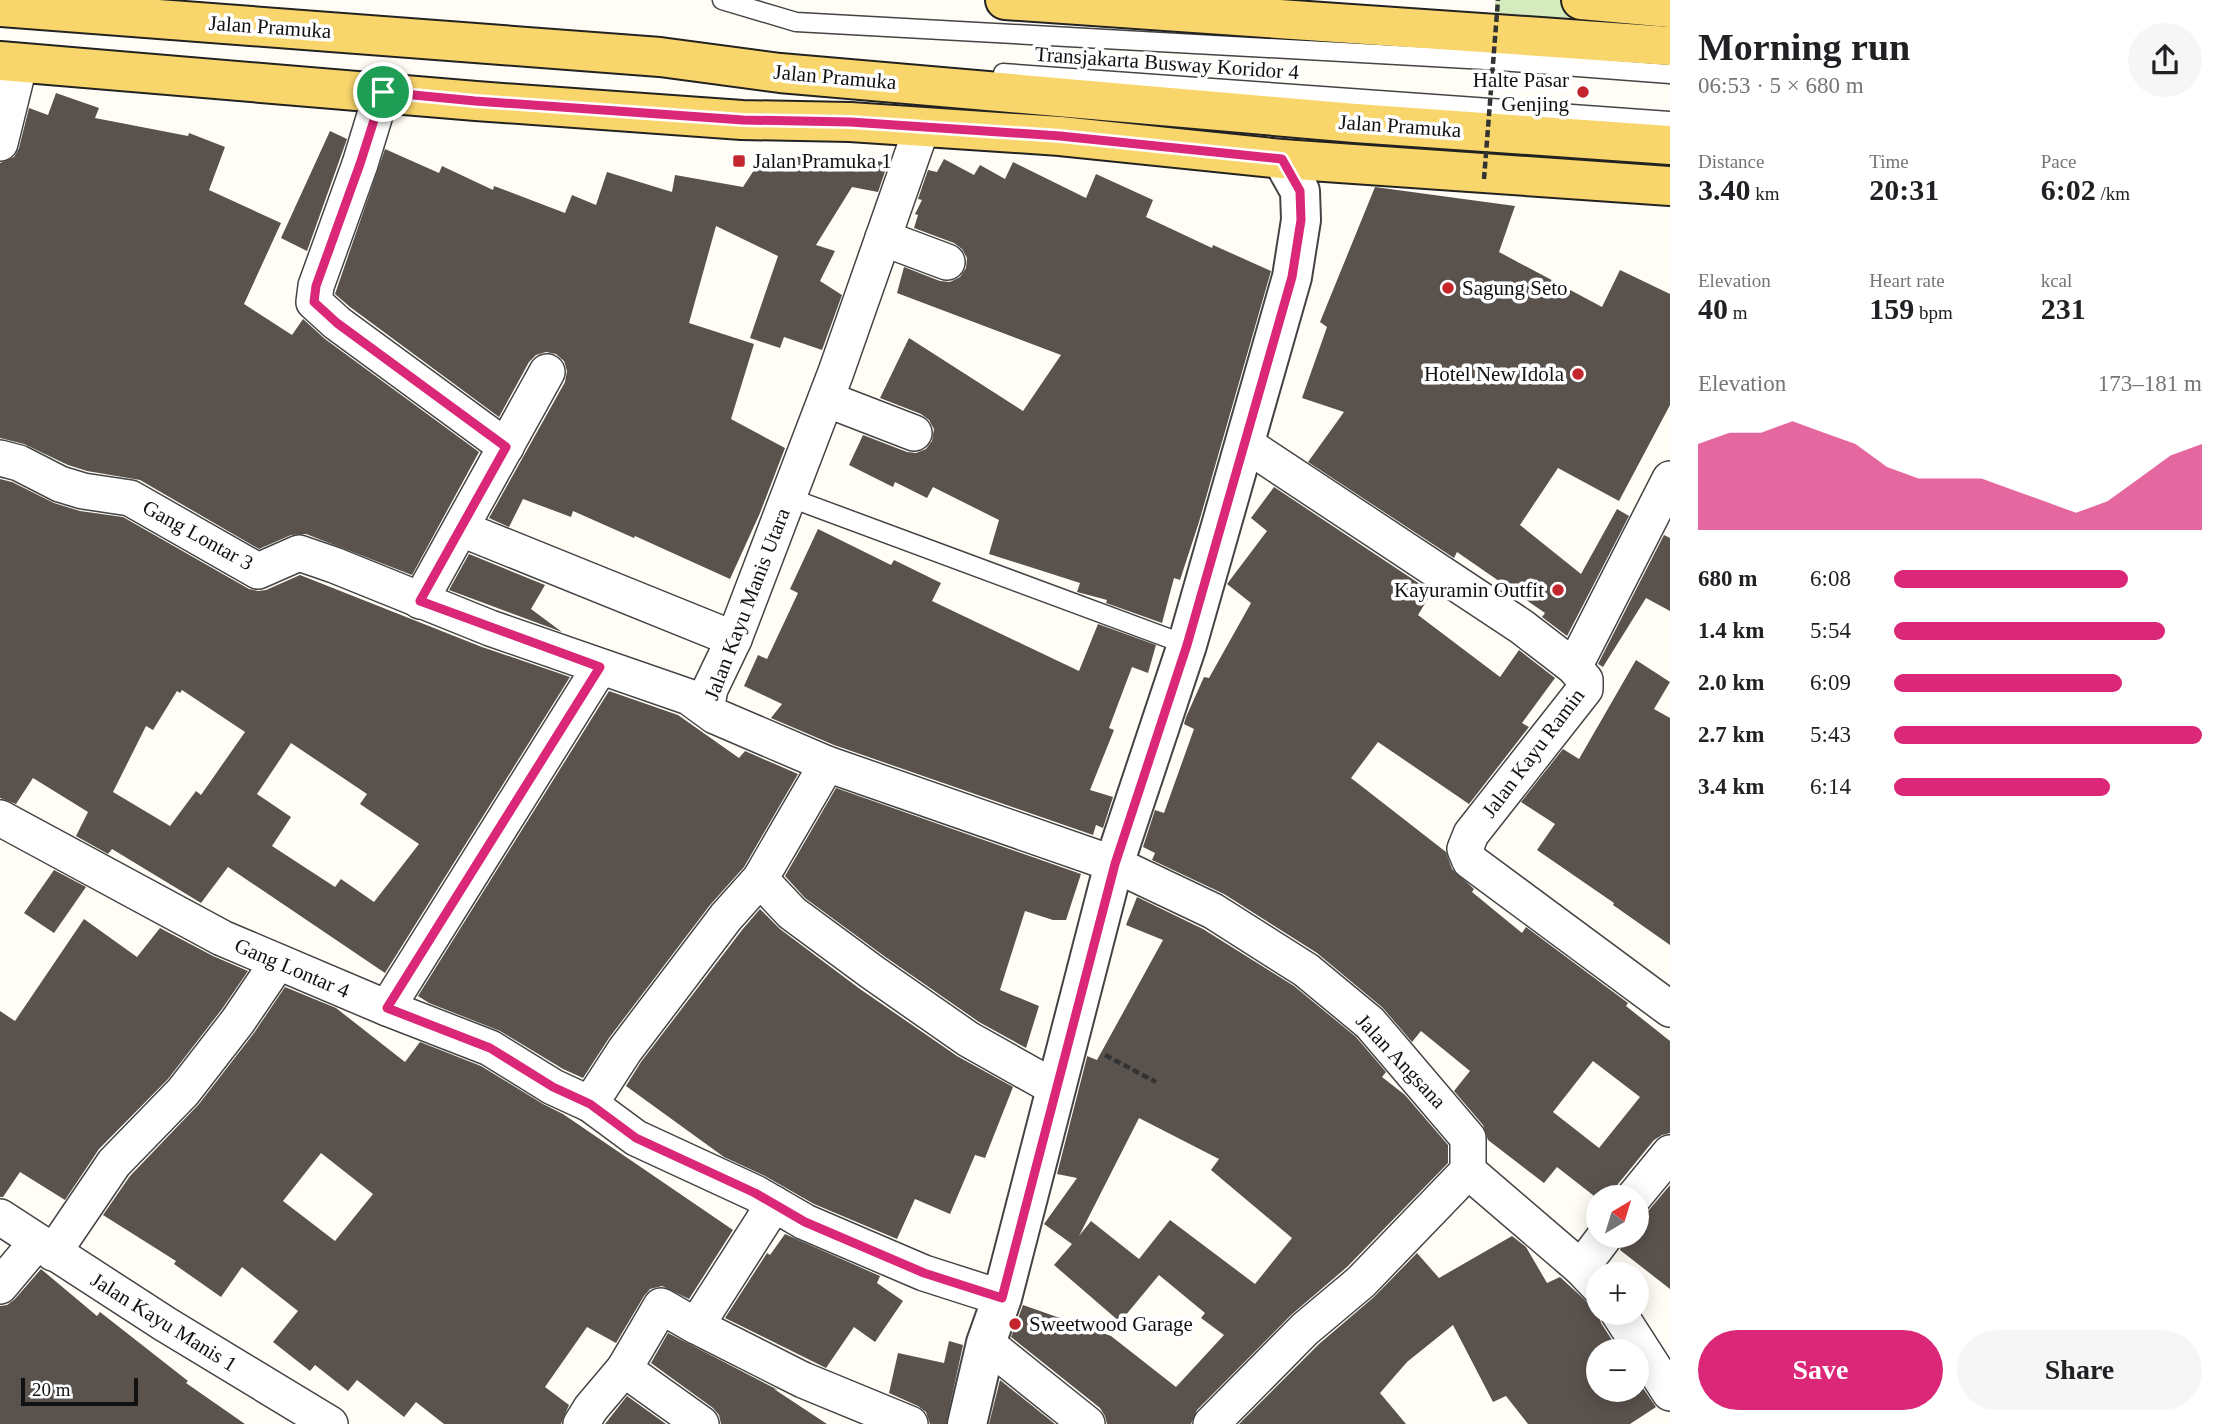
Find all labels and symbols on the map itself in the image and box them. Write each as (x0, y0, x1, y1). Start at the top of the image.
street label: Jalan Pramuka (208, 11, 333, 43)
street label: Transjakarta Busway Koridor 4 (1034, 42, 1300, 84)
street label: Jalan Pramuka (773, 60, 898, 94)
pin (353, 62, 413, 122)
place label: Halte Pasar Genjing (1473, 68, 1569, 116)
marker: Halte Pasar Genjing (1575, 84, 1591, 100)
street label: Jalan Pramuka (1338, 110, 1463, 142)
place label: Jalan Pramuka 1 (753, 149, 892, 173)
marker: Jalan Pramuka 1 (731, 153, 747, 169)
place label: Sagung Seto (1462, 276, 1568, 300)
marker: Sagung Seto (1440, 280, 1456, 296)
place label: Hotel New Idola (1424, 362, 1565, 386)
marker: Hotel New Idola (1570, 366, 1586, 382)
street label: Gang Lontar 3 (139, 495, 257, 575)
street label: Jalan Kayu Manis Utara (699, 504, 795, 703)
place label: Kayuramin Outfit (1394, 578, 1544, 602)
marker: Kayuramin Outfit (1550, 582, 1566, 598)
street label: Jalan Kayu Ramin (1477, 683, 1590, 822)
street label: Gang Lontar 4 (231, 933, 354, 1003)
street label: Jalan Angsana (1351, 1009, 1451, 1114)
north arrow (1586, 1185, 1648, 1248)
street label: Jalan Kayu Manis 1 (87, 1267, 241, 1377)
place label: Sweetwood Garage (1029, 1312, 1193, 1336)
marker: Sweetwood Garage (1007, 1316, 1023, 1332)
scale bar (21, 1375, 138, 1407)

